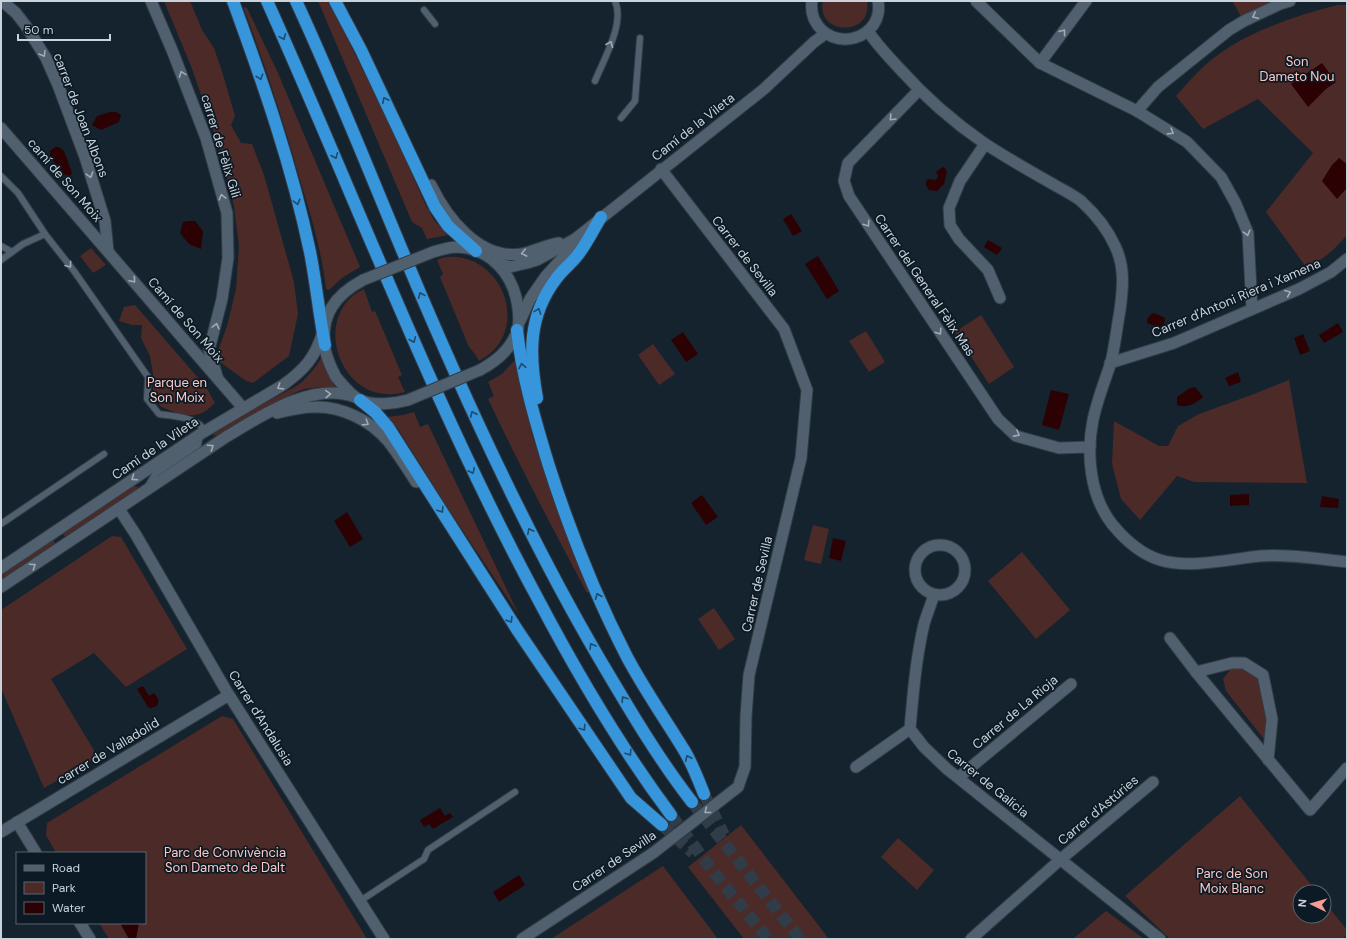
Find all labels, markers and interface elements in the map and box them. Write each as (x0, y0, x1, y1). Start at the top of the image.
one-way arrow (1251, 11, 1259, 19)
scale bar (18, 16, 110, 42)
text: 50 m (24, 22, 53, 38)
one-way arrow (1058, 29, 1066, 36)
one-way arrow (278, 32, 286, 40)
one-way arrow (605, 41, 613, 48)
one-way arrow (39, 50, 46, 57)
street label: carrer de Joan Albons (49, 50, 113, 180)
park label: Son Dameto Nou (1260, 53, 1334, 85)
one-way arrow (178, 71, 186, 78)
one-way arrow (255, 74, 264, 81)
street label: Camí de la Vileta (648, 89, 738, 165)
street label: carrer de Fèlix Gili (197, 92, 245, 200)
one-way arrow (382, 96, 390, 104)
one-way arrow (889, 113, 896, 121)
one-way arrow (1167, 127, 1174, 134)
street label: camí de Son Moix (24, 134, 106, 226)
one-way arrow (330, 151, 338, 159)
one-way arrow (85, 171, 94, 178)
one-way arrow (219, 194, 227, 201)
one-way arrow (293, 199, 301, 205)
street label: Carrer del General Fèlix Mas (871, 211, 979, 359)
street label: Carrer de Sevilla (708, 212, 782, 300)
one-way arrow (862, 220, 869, 227)
one-way arrow (1242, 229, 1251, 236)
one-way arrow (521, 249, 528, 257)
street label: Carrer d'Antoni Riera i Xamena (1149, 255, 1323, 341)
one-way arrow (64, 261, 71, 268)
street label: Camí de Son Moix (144, 274, 228, 367)
one-way arrow (129, 275, 136, 283)
one-way arrow (1285, 290, 1292, 298)
one-way arrow (418, 292, 426, 300)
one-way arrow (534, 308, 542, 315)
one-way arrow (211, 322, 219, 329)
one-way arrow (934, 327, 941, 334)
one-way arrow (408, 337, 416, 344)
one-way arrow (519, 363, 527, 370)
park label: Parque en Son Moix (147, 374, 207, 406)
one-way arrow (277, 382, 284, 389)
one-way arrow (325, 389, 331, 398)
one-way arrow (470, 411, 478, 419)
street label: Camí de la Vileta (108, 413, 202, 483)
one-way arrow (362, 418, 369, 425)
one-way arrow (1013, 430, 1020, 437)
one-way arrow (207, 444, 214, 452)
one-way arrow (467, 467, 475, 474)
one-way arrow (132, 473, 139, 480)
one-way arrow (436, 506, 444, 513)
one-way arrow (527, 528, 535, 536)
street label: Carrer de Sevilla (738, 534, 776, 634)
one-way arrow (29, 564, 36, 571)
one-way arrow (595, 592, 603, 600)
one-way arrow (506, 616, 513, 623)
one-way arrow (589, 643, 596, 650)
street label: Carrer d'Andalusia (225, 667, 297, 769)
street label: Carrer de La Rioja (969, 671, 1061, 753)
one-way arrow (622, 696, 629, 703)
street label: carrer de Valladolid (54, 714, 162, 788)
one-way arrow (578, 723, 585, 730)
street label: Carrer de Galícia (943, 745, 1033, 821)
one-way arrow (624, 749, 631, 756)
one-way arrow (685, 755, 693, 763)
street label: Carrer d'Astúries (1054, 771, 1142, 849)
one-way arrow (705, 806, 712, 813)
street label: Carrer de Sevilla (569, 827, 659, 895)
park label: Parc de Convivència Son Dameto de Dalt (164, 844, 286, 876)
legend (16, 852, 146, 924)
text: Road (52, 860, 80, 876)
park label: Parc de Son Moix Blanc (1196, 865, 1268, 897)
text: Park (52, 880, 76, 896)
north arrow (1292, 884, 1332, 924)
text: N (1295, 899, 1309, 908)
text: Water (52, 900, 86, 916)

